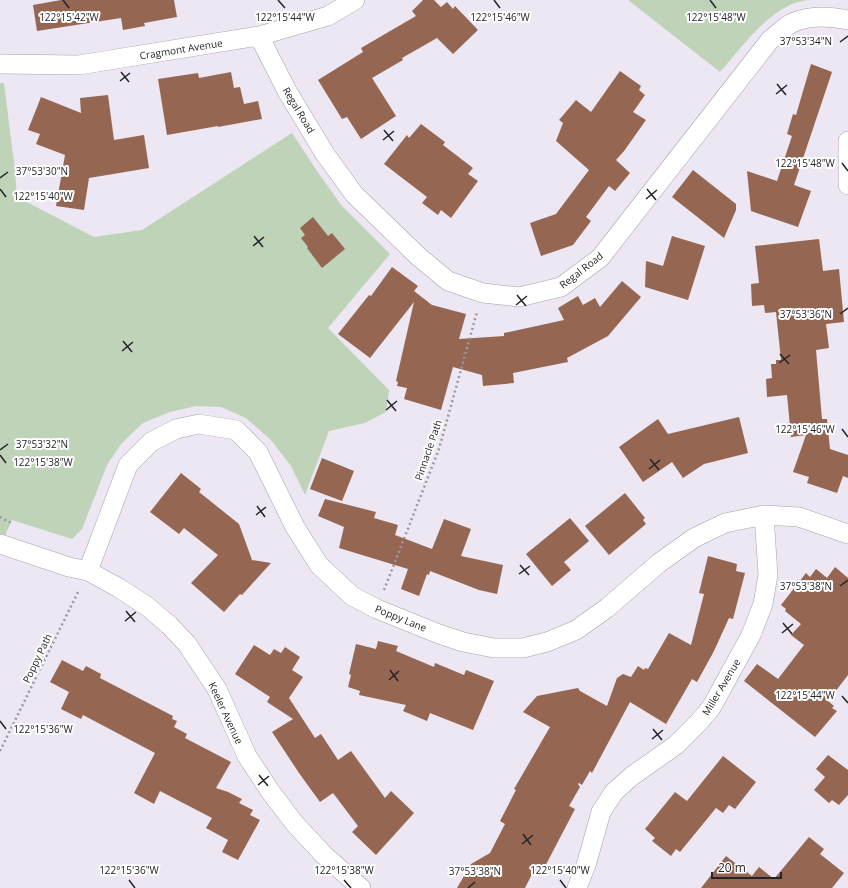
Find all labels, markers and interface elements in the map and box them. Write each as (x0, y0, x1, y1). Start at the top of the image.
text: 122°15'42"W (39, 10, 100, 24)
text: 122°15'44"W (255, 10, 316, 24)
text: 122°15'46"W (470, 10, 531, 24)
text: 122°15'48"W (686, 10, 747, 24)
text: 37°53'34"N (780, 34, 832, 48)
street label: Cragmont Avenue (139, 35, 224, 62)
street label: Regal Road (280, 84, 318, 136)
text: 122°15'48"W (775, 156, 836, 170)
text: 37°53'30"N (16, 164, 68, 178)
text: 122°15'40"W (13, 189, 74, 203)
street label: Regal Road (556, 249, 606, 291)
text: 37°53'36"N (780, 307, 832, 321)
street label: Pinnacle Path (411, 418, 445, 482)
text: 122°15'46"W (775, 422, 836, 436)
text: 37°53'32"N (16, 437, 68, 451)
text: 122°15'38"W (13, 455, 74, 469)
text: 37°53'38"N (780, 579, 832, 593)
street label: Poppy Lane (373, 601, 429, 635)
street label: Poppy Path (19, 631, 55, 685)
street label: Miller Avenue (699, 656, 744, 718)
street label: Keeler Avenue (205, 680, 247, 747)
text: 122°15'44"W (775, 688, 836, 702)
text: 122°15'36"W (13, 722, 74, 736)
scale bar (712, 854, 781, 880)
text: 20 m (718, 859, 746, 876)
text: 122°15'36"W (99, 863, 160, 877)
text: 122°15'38"W (314, 863, 375, 877)
text: 122°15'40"W (530, 863, 591, 877)
text: 37°53'38"N (449, 864, 501, 878)

